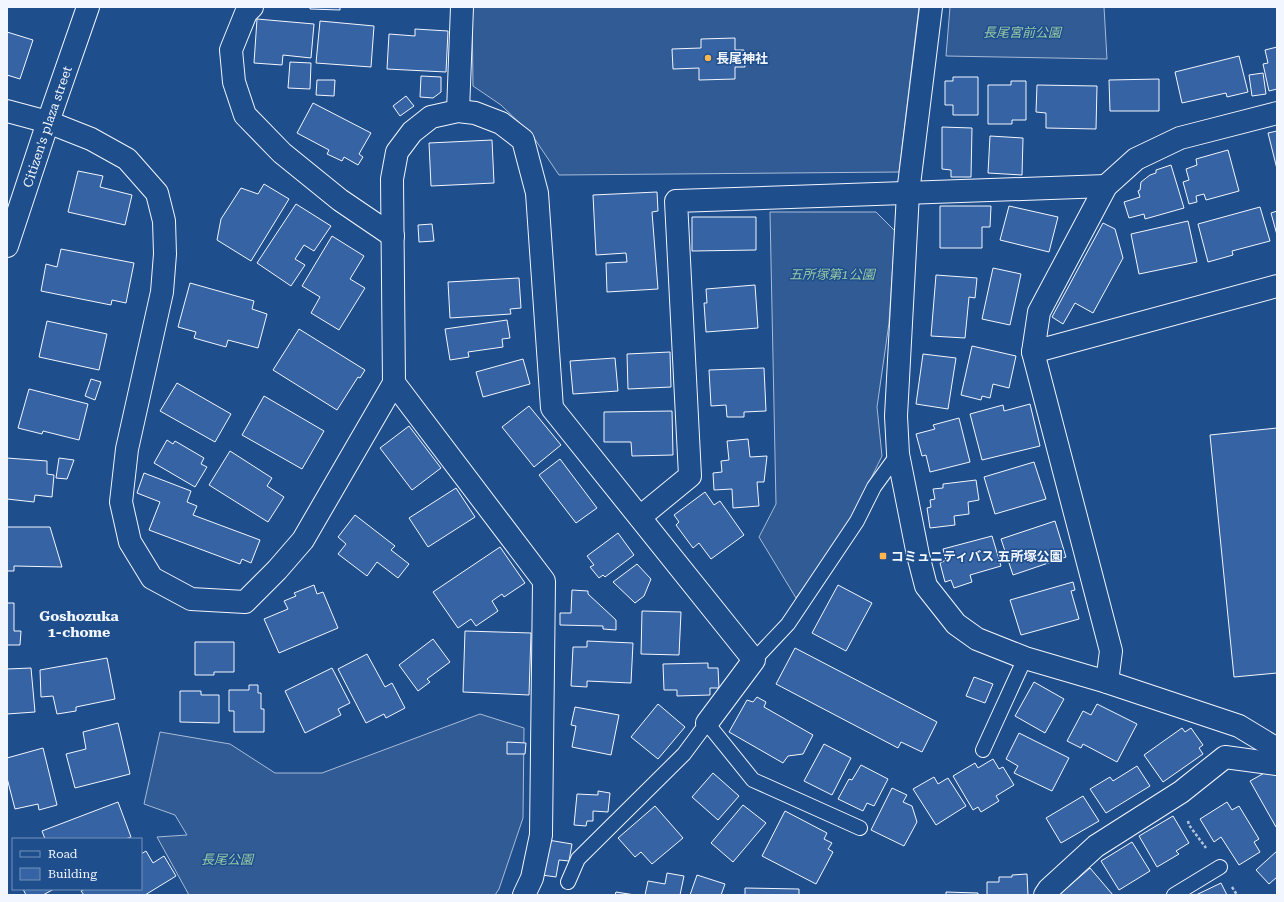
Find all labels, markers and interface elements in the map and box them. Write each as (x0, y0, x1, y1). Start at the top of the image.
park label: 長尾宮前公園 (983, 25, 1063, 40)
place label: 長尾神社 (716, 51, 768, 66)
marker: 長尾神社 (703, 53, 713, 63)
street label: Citizen's plaza street (20, 64, 75, 189)
park label: 五所塚第1公園 (789, 267, 877, 282)
place label: コミュニティバス 五所塚公園 (891, 549, 1063, 564)
marker: コミュニティバス 五所塚公園 (878, 551, 888, 561)
district label: Goshozuka 1-chome (39, 608, 120, 640)
legend (12, 838, 142, 890)
text: Road (48, 847, 78, 861)
park label: 長尾公園 (201, 852, 255, 867)
text: Building (48, 867, 97, 881)

